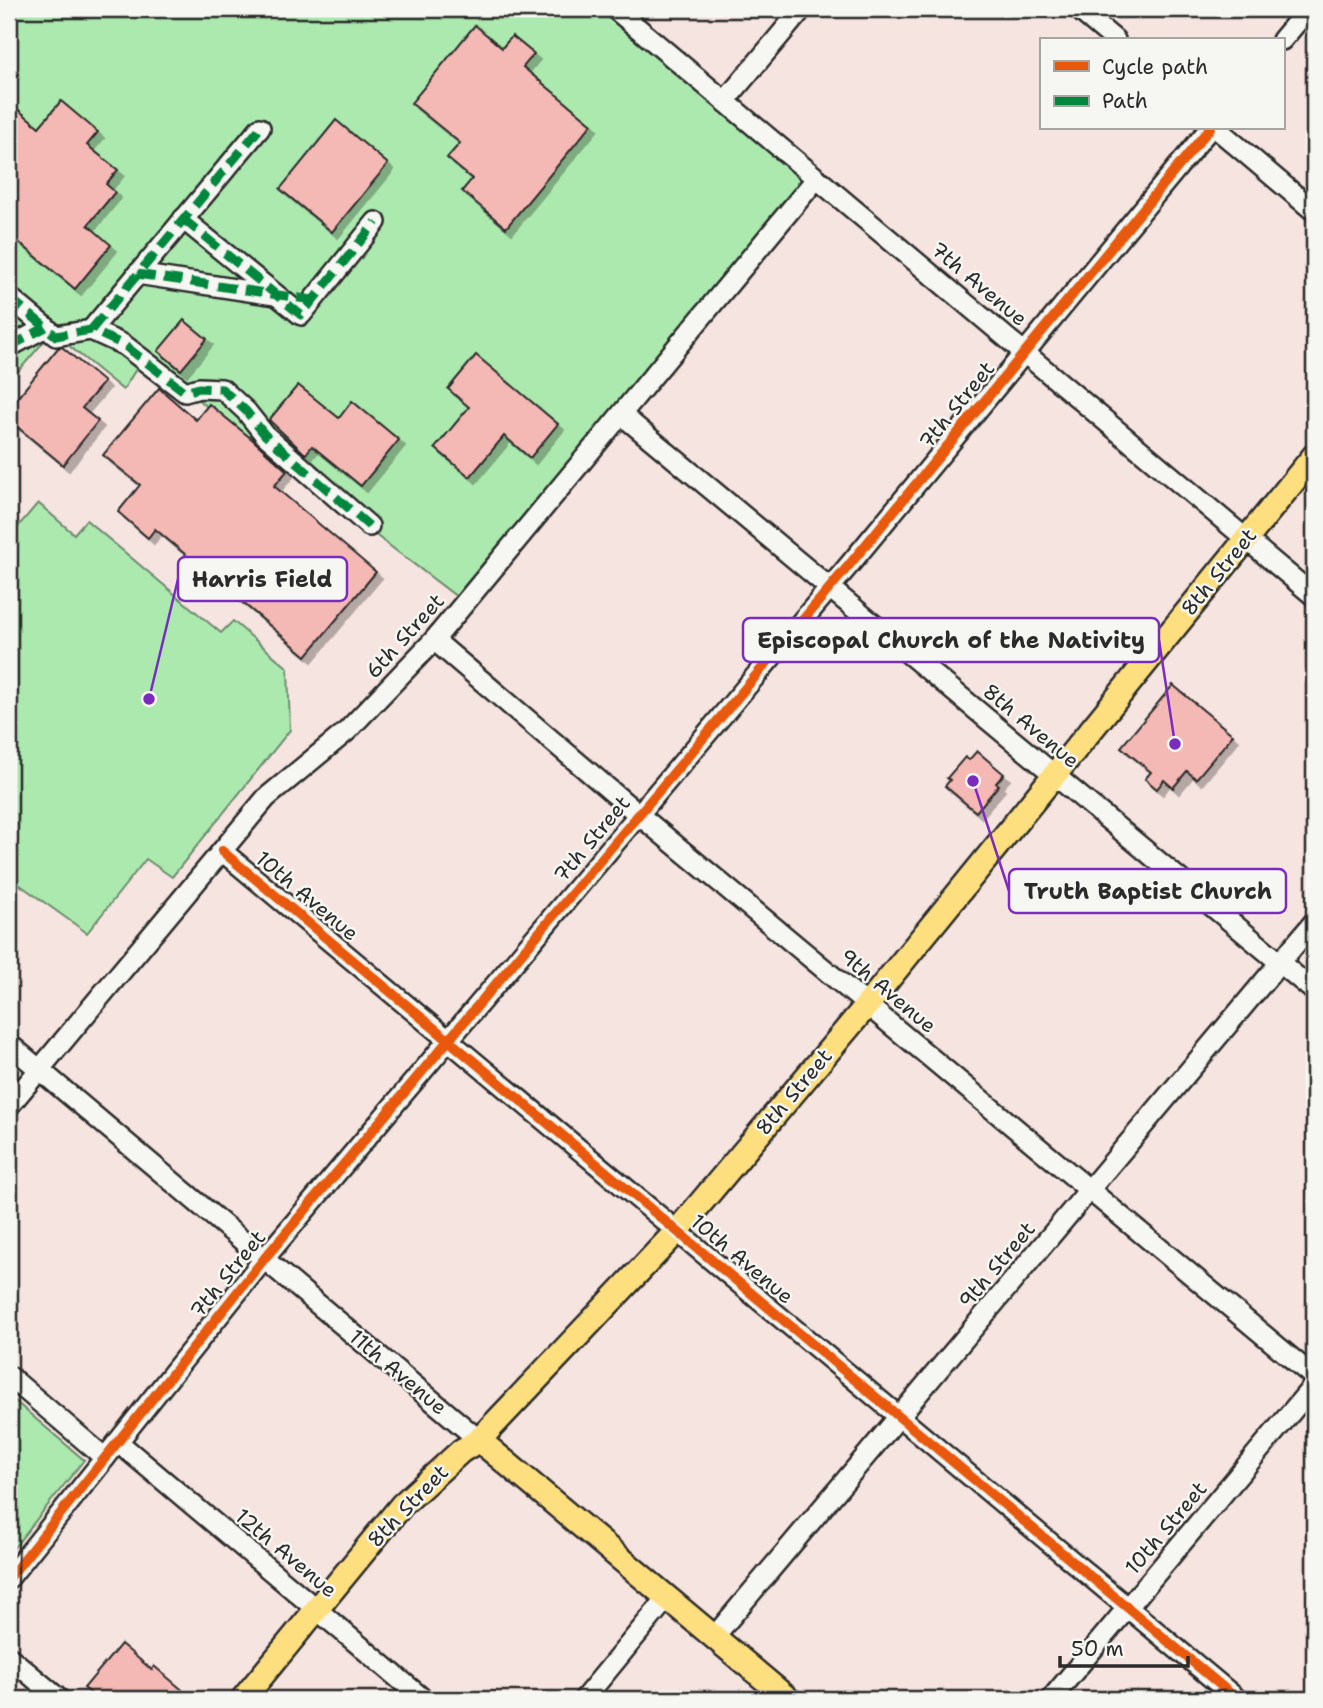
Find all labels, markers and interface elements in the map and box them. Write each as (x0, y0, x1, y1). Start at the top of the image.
legend (1040, 38, 1284, 130)
text: Cycle path (1102, 53, 1208, 81)
text: Path (1102, 87, 1148, 115)
street label: 7th Avenue (925, 236, 1033, 332)
street label: 7th Street (913, 355, 1001, 455)
street label: 8th Street (1175, 522, 1263, 622)
callout: Harris Field (178, 557, 347, 601)
text: Harris Field (192, 564, 332, 594)
street label: 6th Street (359, 588, 451, 684)
callout: Episcopal Church of the Nativity (743, 618, 1159, 662)
text: Episcopal Church of the Nativity (757, 625, 1145, 655)
street label: 8th Avenue (977, 678, 1085, 774)
street label: 7th Street (547, 790, 637, 888)
street label: 10th Avenue (250, 845, 364, 947)
callout: Truth Baptist Church (1009, 869, 1286, 913)
text: Truth Baptist Church (1024, 876, 1272, 906)
street label: 9th Avenue (834, 942, 942, 1040)
street label: 8th Street (749, 1043, 839, 1141)
street label: 10th Avenue (685, 1208, 799, 1310)
street label: 9th Street (952, 1216, 1042, 1314)
street label: 7th Street (184, 1224, 272, 1324)
street label: 11th Avenue (343, 1323, 453, 1421)
street label: 8th Street (361, 1458, 455, 1554)
street label: 10th Street (1119, 1475, 1213, 1581)
street label: 12th Avenue (229, 1502, 343, 1604)
scale bar (1060, 1624, 1188, 1668)
text: 50 m (1071, 1635, 1124, 1663)

